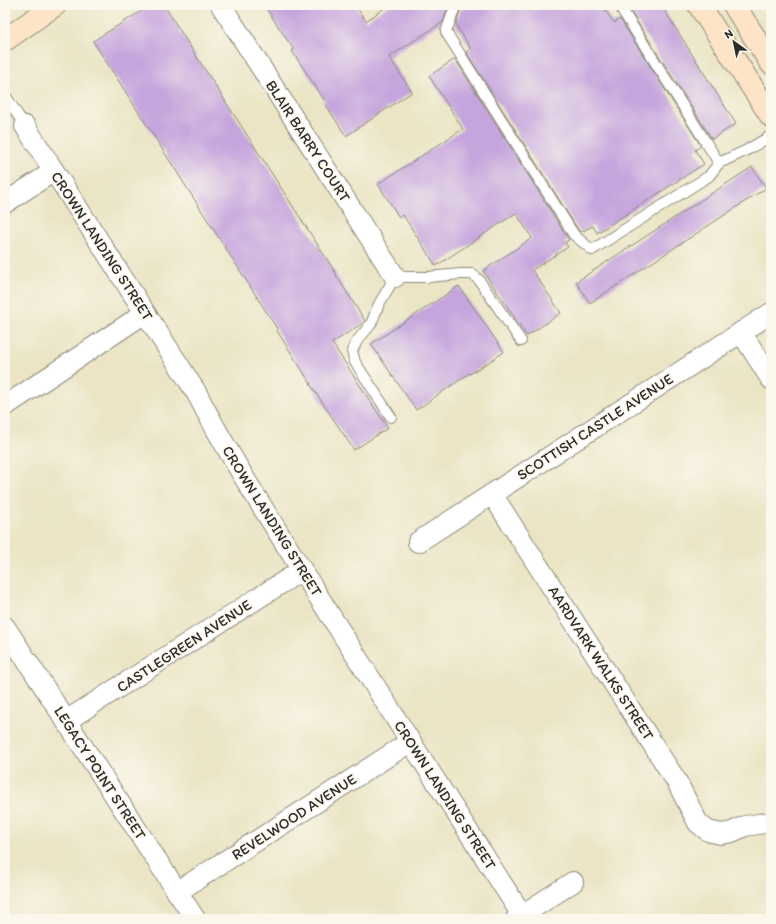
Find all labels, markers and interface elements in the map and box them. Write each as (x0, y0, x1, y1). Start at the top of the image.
north arrow (714, 22, 754, 62)
text: N (722, 27, 735, 42)
street label: BLAIR BARRY COURT (262, 77, 354, 206)
street label: CROWN LANDING STREET (47, 168, 157, 324)
street label: SCOTTISH CASTLE AVENUE (514, 370, 676, 484)
street label: CROWN LANDING STREET (218, 442, 326, 600)
street label: AARDVARK WALKS STREET (544, 582, 658, 744)
street label: CASTLEGREEN AVENUE (113, 596, 255, 696)
street label: LEGACY POINT STREET (50, 703, 150, 843)
street label: CROWN LANDING STREET (390, 717, 500, 873)
street label: REVELWOOD AVENUE (228, 770, 360, 864)

